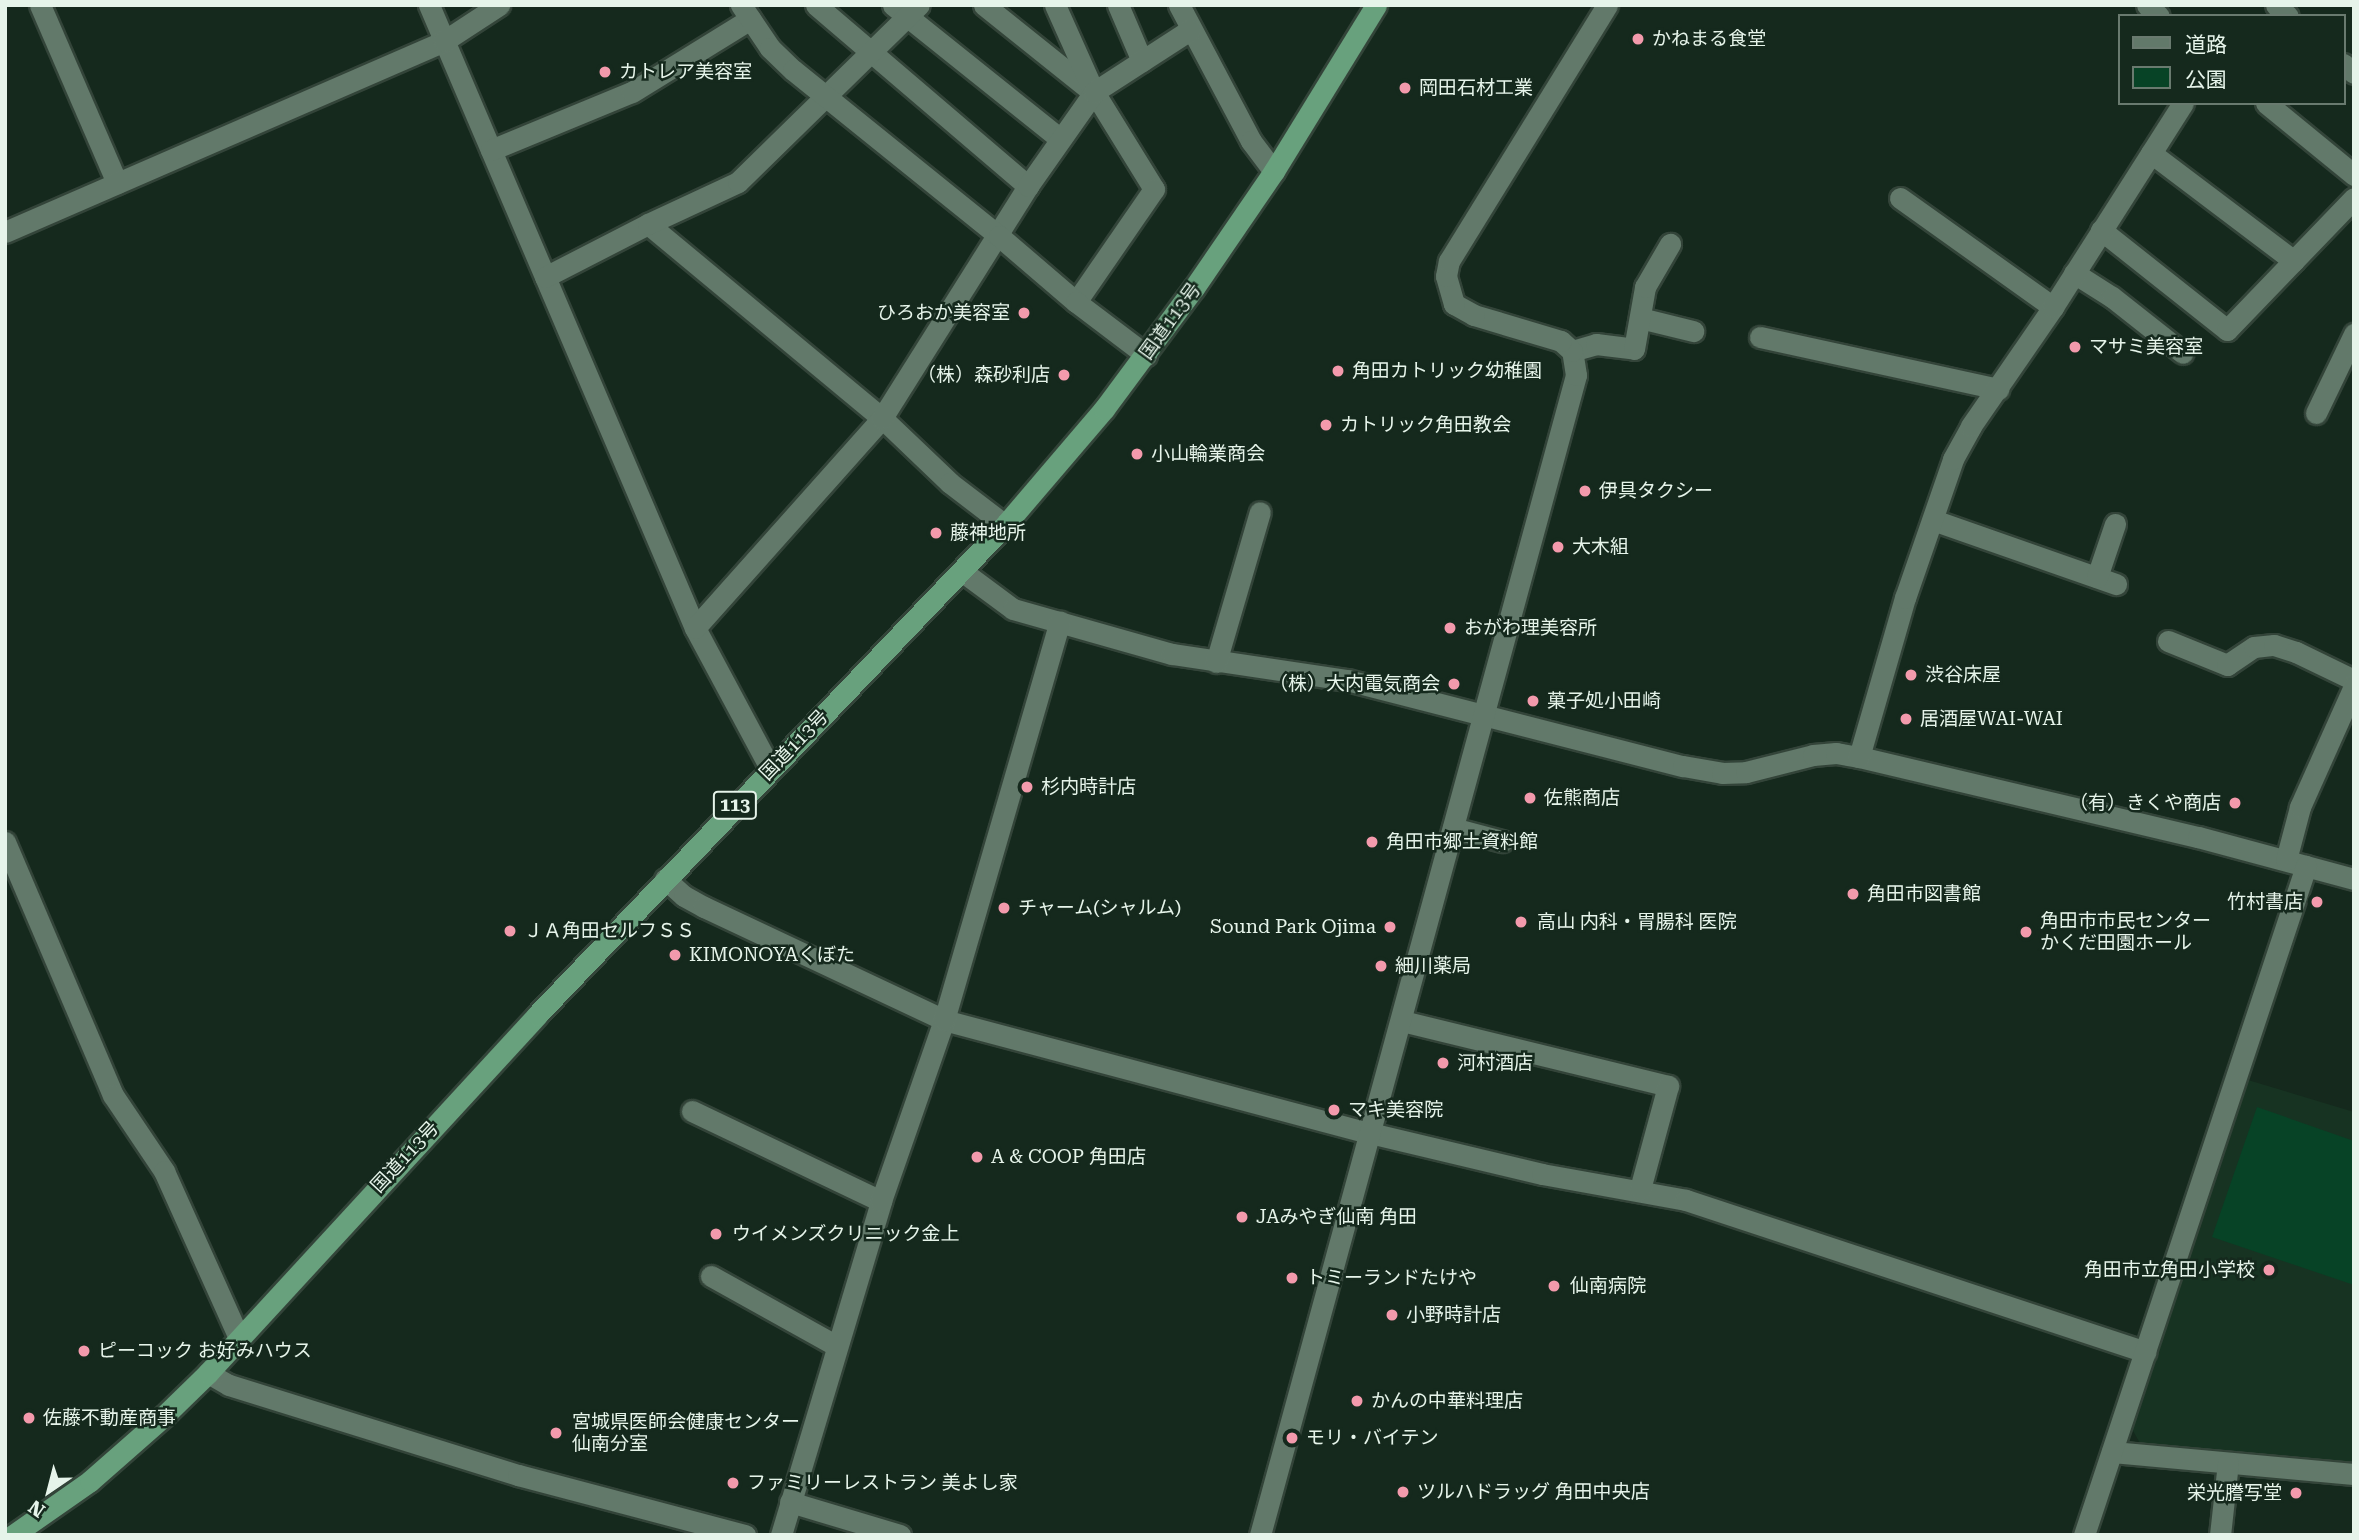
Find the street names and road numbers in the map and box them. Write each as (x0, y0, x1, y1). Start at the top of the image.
street label: 国道113号 (1135, 278, 1205, 364)
street label: 国道113号 (755, 705, 833, 785)
road number: 113 (712, 790, 758, 820)
street label: 国道113号 (366, 1117, 444, 1197)

